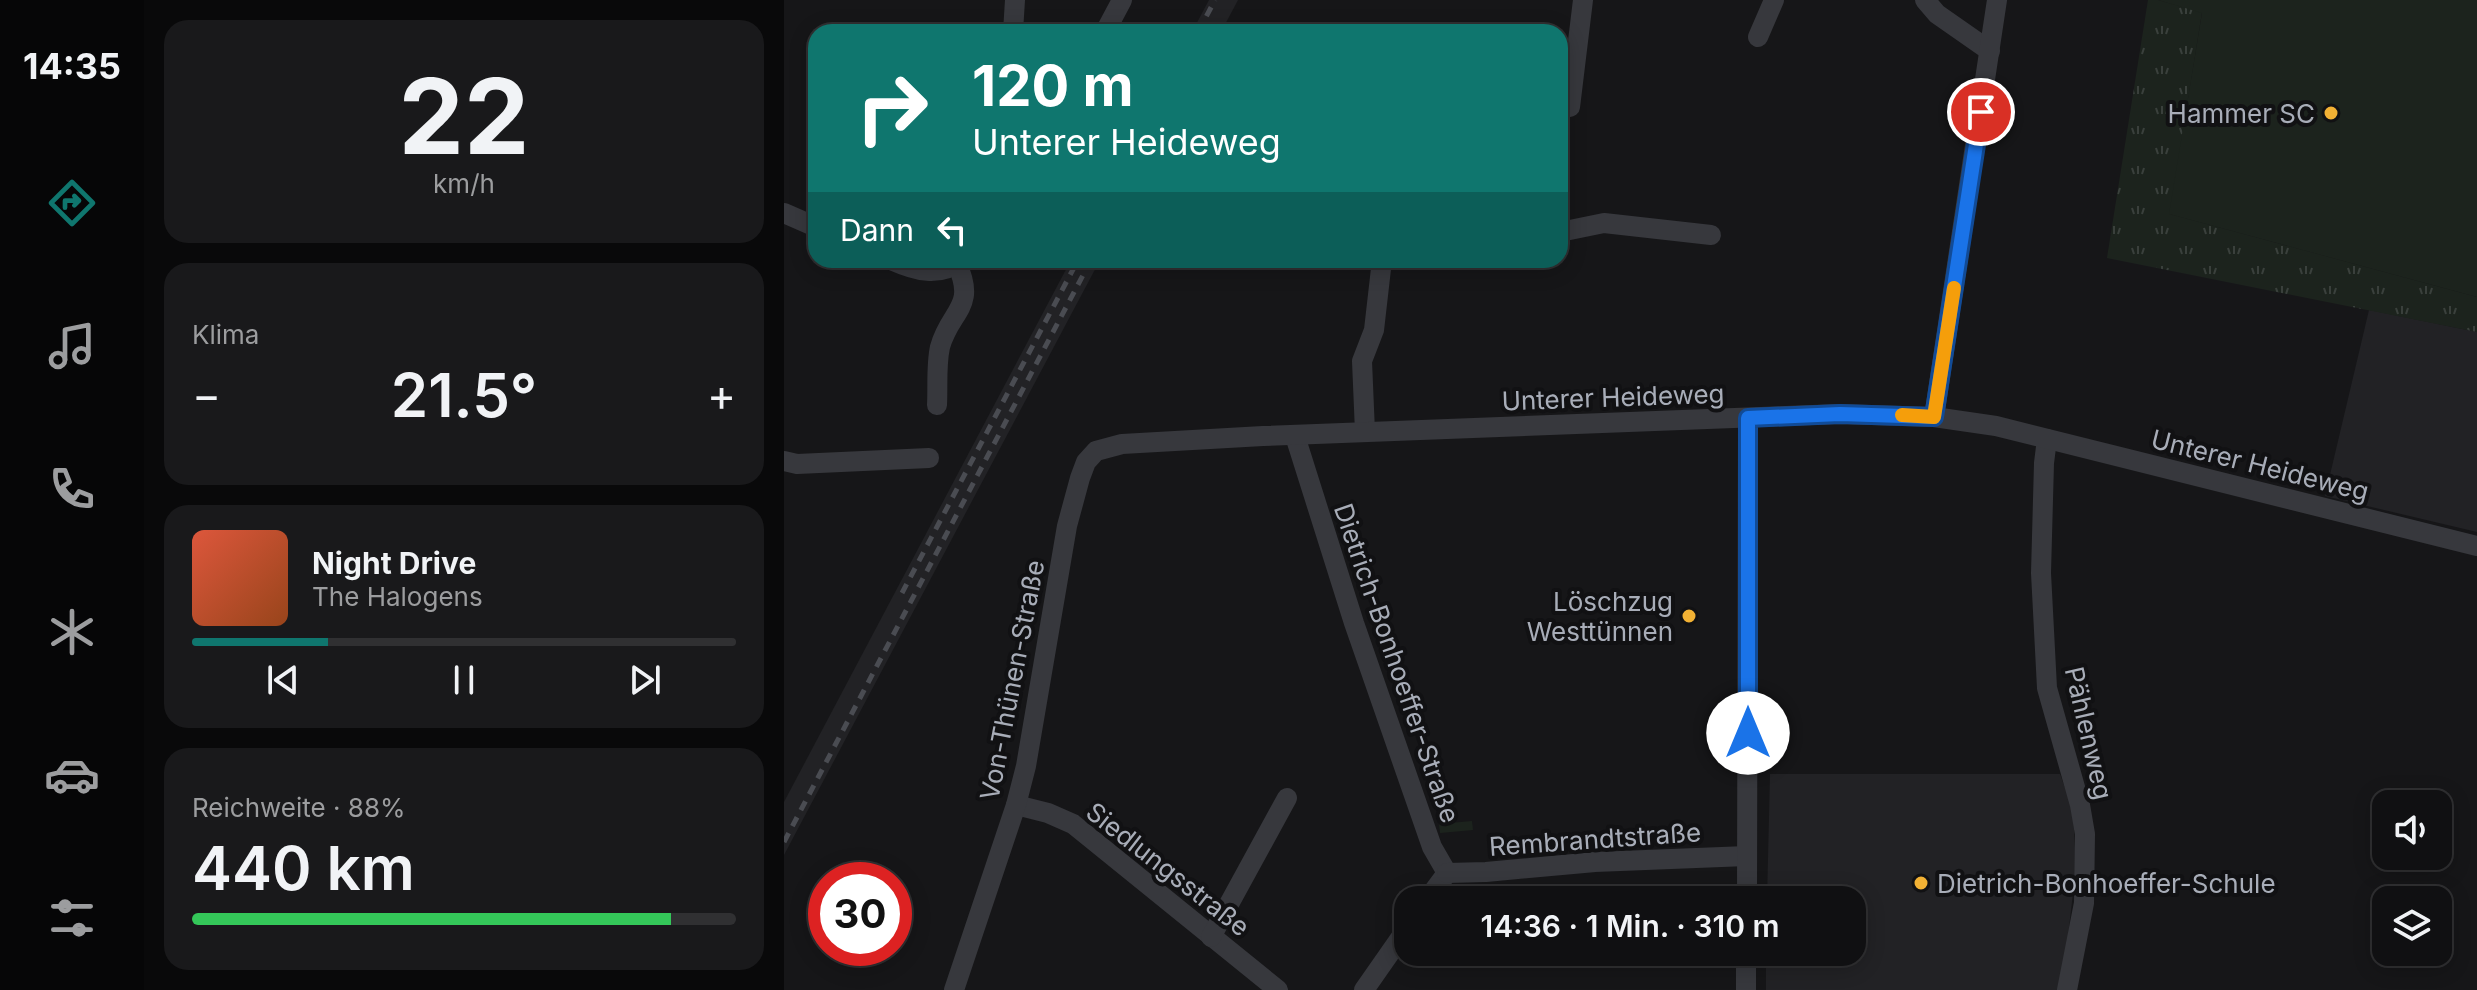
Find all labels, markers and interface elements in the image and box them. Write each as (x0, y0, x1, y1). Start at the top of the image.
text: 14:35 (23, 44, 121, 88)
text: 120 m (972, 52, 1134, 120)
text: 22 (398, 53, 530, 179)
icon: right (840, 56, 944, 160)
pin (1947, 78, 2015, 146)
icon: arrive (1959, 90, 2003, 134)
place label: Hammer SC (2168, 98, 2315, 129)
marker: Hammer SC (2322, 104, 2340, 122)
text: Unterer Heideweg (972, 120, 1281, 164)
text: km/h (433, 168, 495, 199)
icon: directions (44, 175, 100, 231)
icon: left (930, 208, 974, 252)
text: Dann (840, 212, 914, 248)
icon: music (44, 318, 100, 374)
text: Klima (192, 319, 259, 350)
text: 21.5° (391, 359, 537, 431)
text: − (192, 368, 221, 422)
text: + (707, 368, 736, 422)
street label: Unterer Heideweg (1501, 378, 1725, 416)
street label: Unterer Heideweg (2148, 423, 2372, 507)
icon: phone (44, 461, 100, 517)
street label: Dietrich-Bonhoeffer-Straße (1328, 499, 1466, 827)
text: Night Drive (312, 545, 476, 581)
street label: Von-Thünen-Straße (974, 557, 1050, 803)
text: The Halogens (312, 581, 483, 612)
place label: Löschzug Westtünnen (1527, 586, 1673, 647)
icon: climate (44, 604, 100, 660)
marker: Löschzug Westtünnen (1680, 607, 1698, 625)
icon: previous (261, 658, 305, 702)
icon: pause (442, 658, 486, 702)
icon: next (623, 658, 667, 702)
street label: Pählenweg (2059, 664, 2119, 802)
position arrow (1706, 691, 1790, 775)
icon: car (44, 747, 100, 803)
map controls (2372, 790, 2452, 966)
button: sound (2372, 790, 2452, 870)
text: Reichweite · 88% (192, 792, 406, 823)
street label: Siedlungsstraße (1080, 796, 1256, 942)
street label: Rembrandtstraße (1488, 816, 1702, 862)
text: 440 km (192, 832, 415, 904)
speed limit sign: 30 (808, 862, 912, 966)
place label: Dietrich-Bonhoeffer-Schule (1937, 868, 2276, 899)
marker: Dietrich-Bonhoeffer-Schule (1912, 874, 1930, 892)
button: layers (2372, 886, 2452, 966)
icon: filters (44, 890, 100, 946)
text: 14:36 · 1 Min. · 310 m (1480, 908, 1780, 944)

